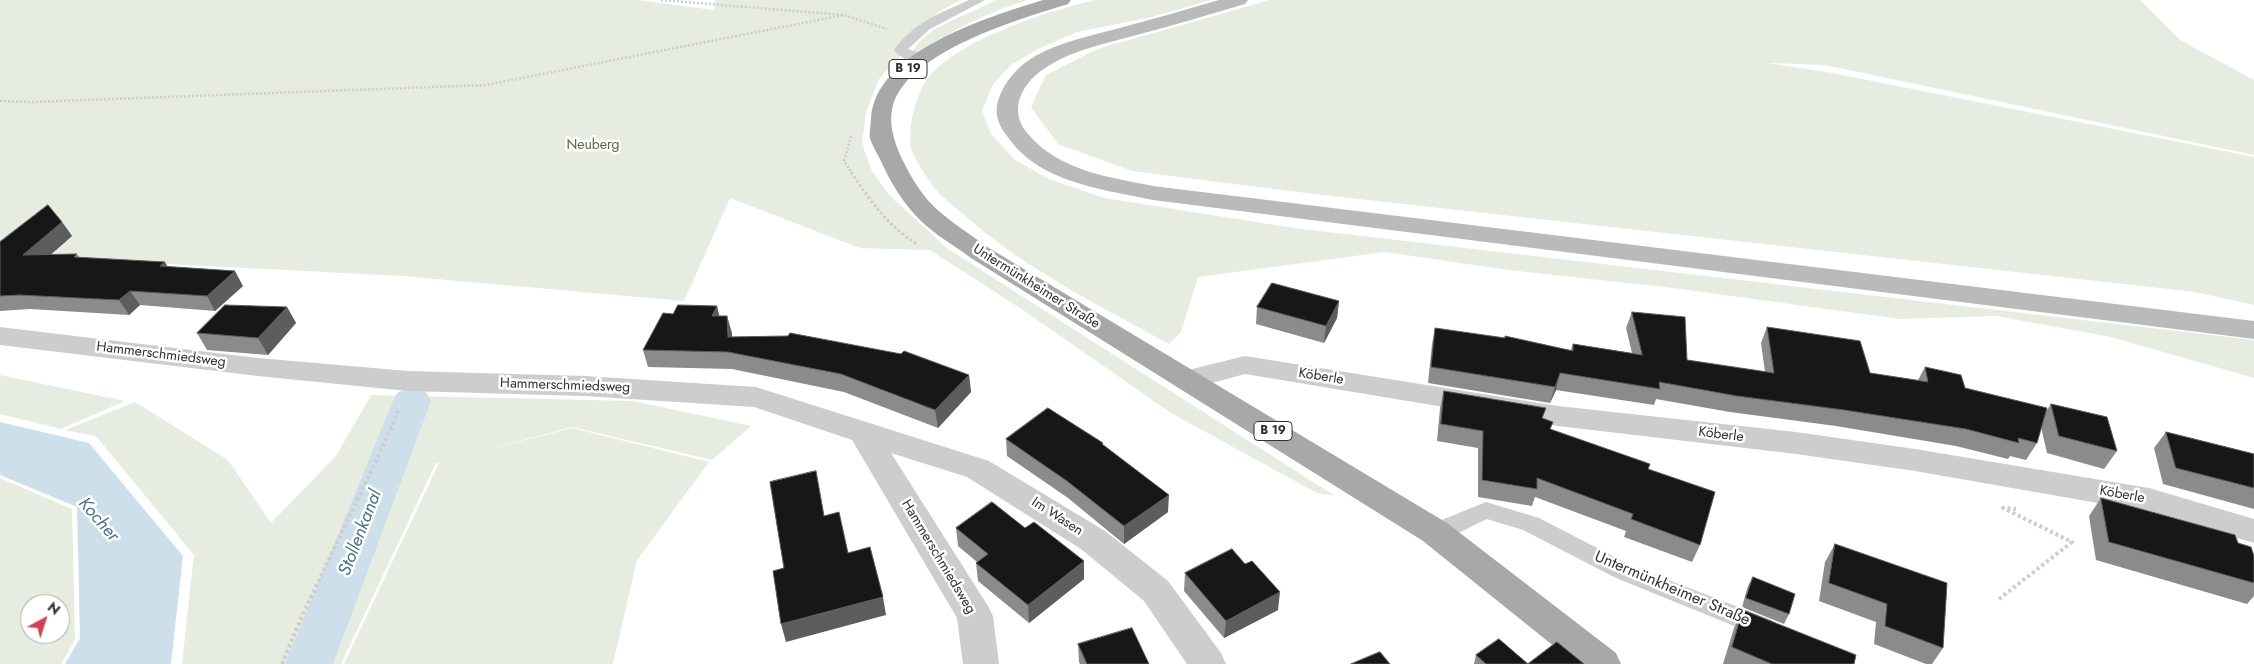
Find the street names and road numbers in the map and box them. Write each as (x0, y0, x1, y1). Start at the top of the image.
road number: B 19 (889, 60, 927, 78)
street label: Untermünkheimer Straße (970, 241, 1102, 333)
street label: Hammerschmiedsweg (95, 339, 227, 371)
street label: Köberle (1297, 365, 1345, 389)
street label: Hammerschmiedsweg (500, 375, 630, 397)
road number: B 19 (1254, 422, 1292, 441)
street label: Köberle (1697, 424, 1745, 446)
street label: Köberle (2098, 483, 2146, 507)
street label: Im Wasen (1028, 494, 1086, 540)
street label: Hammerschmiedsweg (897, 497, 979, 617)
street label: Untermünkheimer Straße (1591, 548, 1753, 630)

